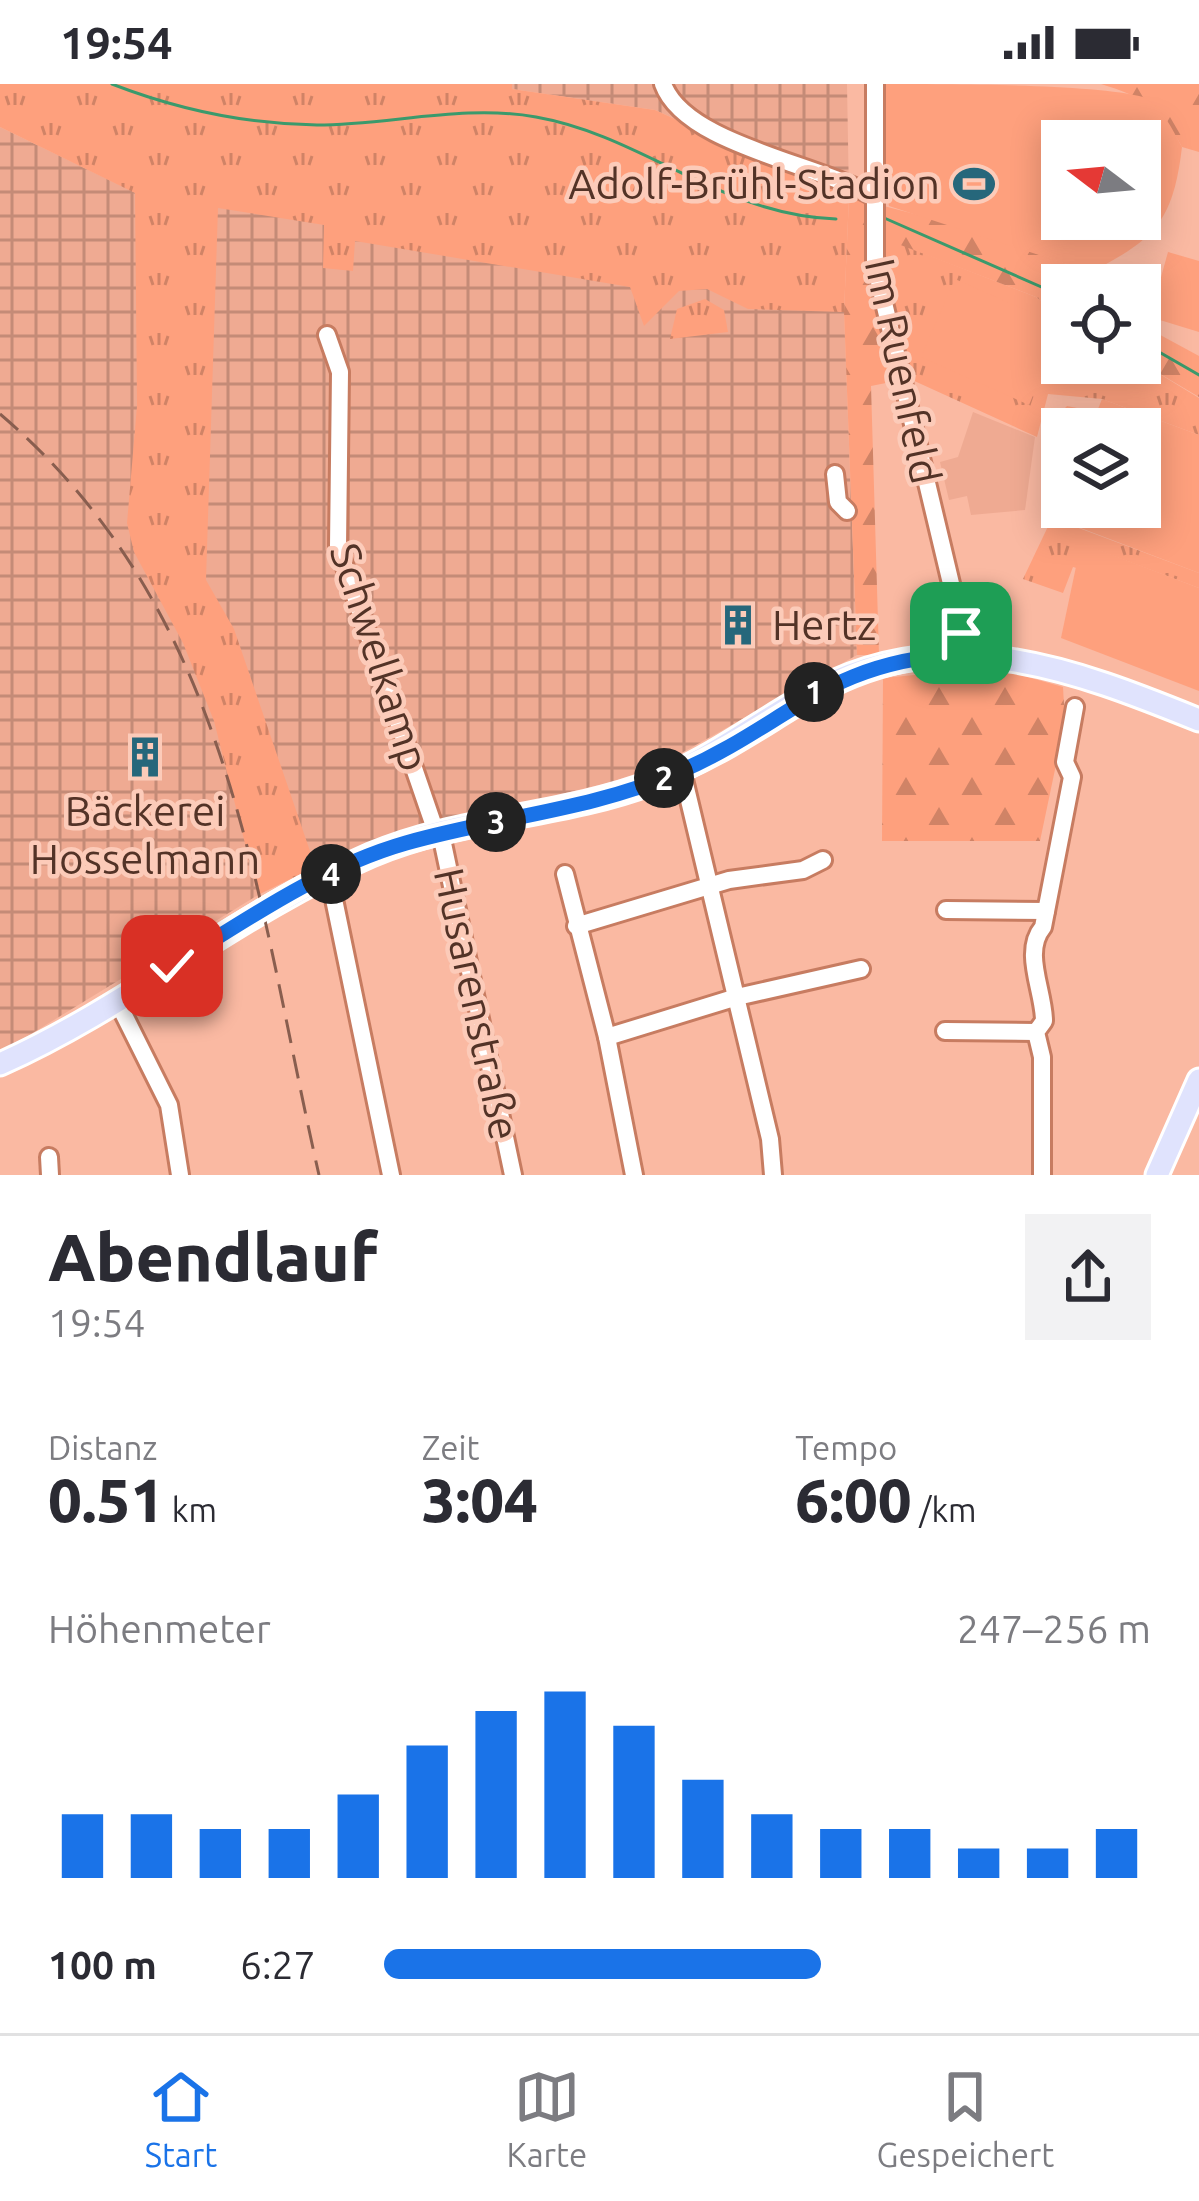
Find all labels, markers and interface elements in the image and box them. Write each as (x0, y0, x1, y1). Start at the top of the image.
text: 19:54 (60, 17, 173, 68)
north arrow (1041, 120, 1161, 240)
map controls (1041, 120, 1161, 528)
place label: Adolf-Brühl-Stadion (568, 160, 940, 207)
sports icon: Adolf-Brühl-Stadion (951, 161, 997, 207)
street label: Im Ruenfeld (857, 254, 950, 488)
button: locate (1041, 264, 1161, 384)
button: layers (1041, 408, 1161, 528)
street label: Schwelkamp (322, 537, 439, 776)
pin (910, 582, 1012, 684)
icon: arrive (928, 600, 994, 666)
place label: Hertz (772, 601, 876, 648)
building icon: Hertz (715, 602, 761, 648)
pin: 1 (784, 662, 844, 722)
text: 1 (805, 673, 823, 710)
building icon: Bäckerei Hosselmann (122, 734, 168, 780)
pin: 2 (634, 748, 694, 808)
text: 2 (655, 759, 673, 796)
place label: Bäckerei Hosselmann (30, 787, 260, 882)
pin: 3 (466, 792, 526, 852)
text: 3 (487, 803, 505, 840)
pin: 4 (301, 844, 361, 904)
text: 4 (322, 855, 340, 892)
street label: Husarenstraße (426, 864, 529, 1144)
pin (121, 915, 223, 1017)
icon: check (139, 933, 205, 999)
button: share (1025, 1214, 1151, 1340)
text: Abendlauf (48, 1219, 378, 1293)
text: 19:54 (48, 1301, 146, 1344)
text: Distanz (48, 1429, 158, 1466)
text: Zeit (422, 1429, 480, 1466)
text: Tempo (795, 1429, 897, 1466)
text: 0.51 (48, 1466, 164, 1533)
text: 3:04 (422, 1466, 538, 1533)
text: 6:00 (795, 1466, 912, 1533)
text: km (164, 1491, 217, 1528)
text: /km (912, 1491, 977, 1528)
text: Höhenmeter (48, 1607, 271, 1650)
text: 247–256 m (957, 1607, 1151, 1650)
text: 100 m (48, 1943, 157, 1986)
text: 6:27 (240, 1943, 316, 1986)
tab: Start (145, 2064, 217, 2173)
tab: Karte (507, 2064, 587, 2173)
tab: Gespeichert (877, 2064, 1054, 2173)

